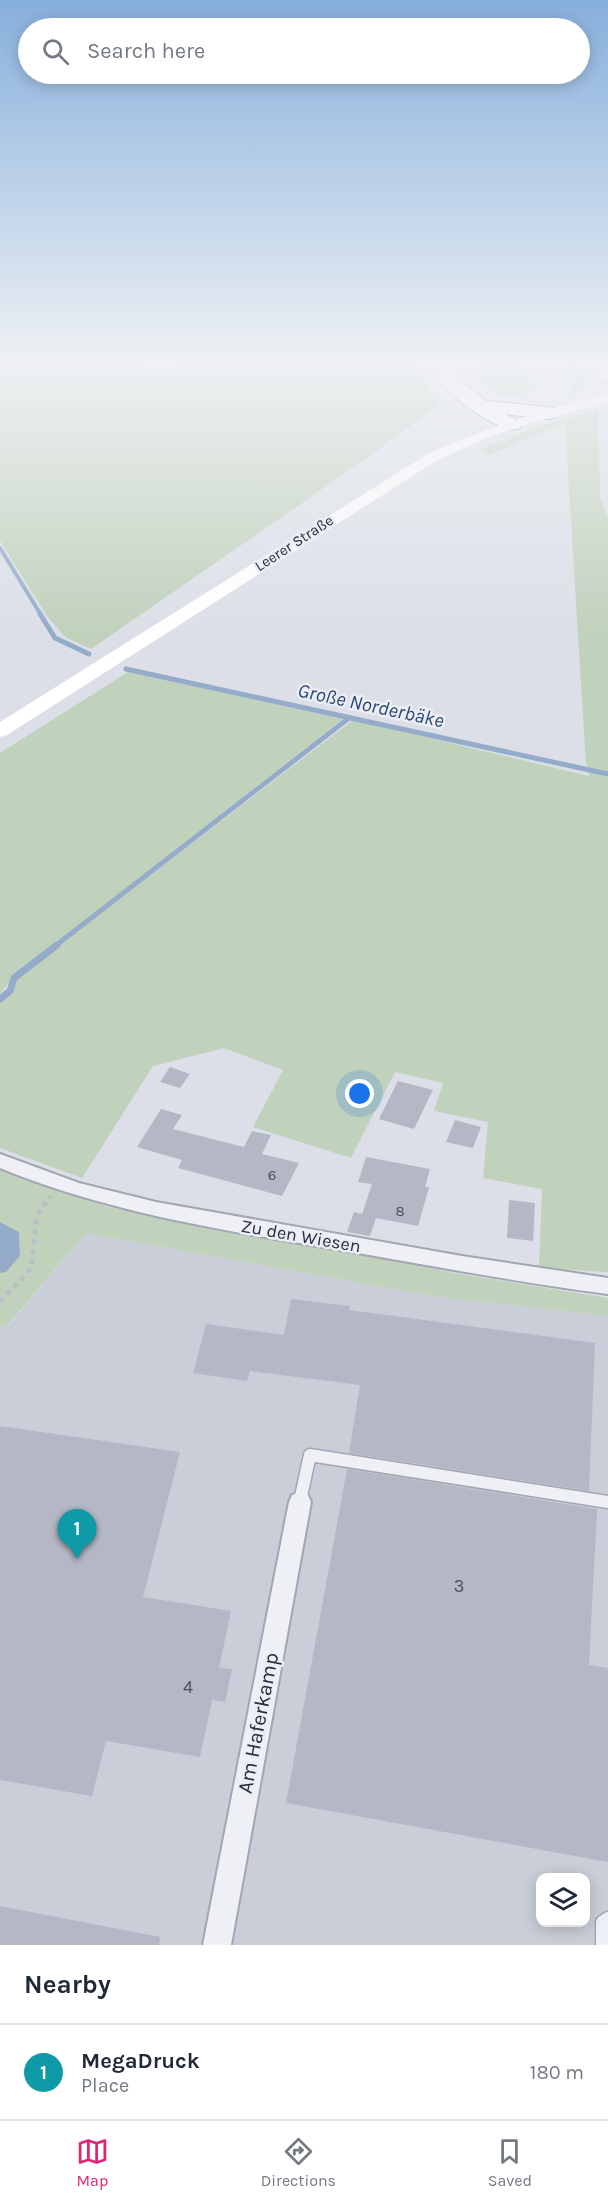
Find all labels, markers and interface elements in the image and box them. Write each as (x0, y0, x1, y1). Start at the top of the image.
search box (18, 18, 590, 84)
icon: search (39, 35, 72, 68)
text: Search here (87, 38, 205, 64)
street label: Leerer Straße (251, 511, 337, 575)
water label: Große Norderbäke (296, 679, 446, 732)
your location (345, 1079, 374, 1108)
house number: 6 (268, 1166, 276, 1184)
house number: 8 (395, 1202, 405, 1220)
street label: Zu den Wiesen (239, 1215, 363, 1257)
pin: 1 (58, 1510, 97, 1559)
house number: 3 (454, 1575, 464, 1597)
street label: Am Haferkamp (233, 1650, 283, 1796)
house number: 4 (183, 1676, 193, 1698)
map controls (536, 1873, 590, 1927)
button: layers (536, 1873, 590, 1927)
text: Nearby (24, 1969, 111, 2000)
text: MegaDruck (81, 2048, 200, 2074)
text: 1 (40, 2061, 47, 2084)
text: 180 m (530, 2061, 584, 2084)
text: Place (81, 2074, 129, 2097)
tab: Map (76, 2135, 109, 2190)
tab: Directions (261, 2135, 336, 2190)
tab: Saved (488, 2135, 532, 2190)

